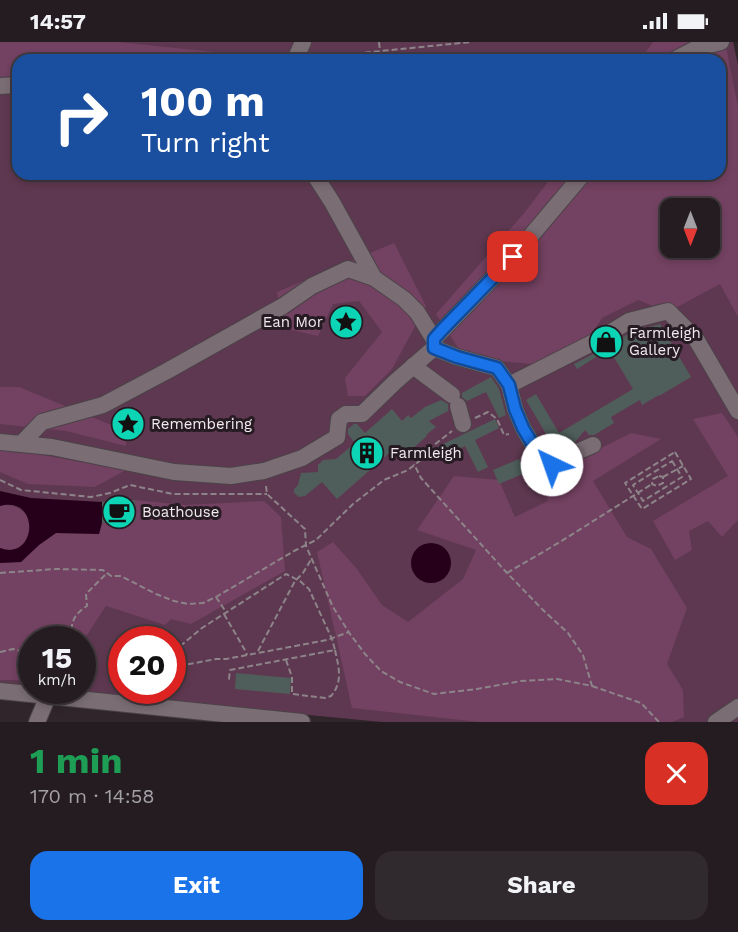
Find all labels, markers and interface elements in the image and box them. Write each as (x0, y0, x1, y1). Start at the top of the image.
text: 14:57 (30, 9, 86, 34)
text: 100 m (141, 77, 265, 126)
icon: right (42, 78, 120, 156)
text: Turn right (141, 127, 270, 159)
north arrow (660, 198, 720, 258)
map controls (660, 198, 720, 258)
pin (487, 231, 538, 282)
icon: arrive (496, 240, 529, 273)
place icon: Ean Mor (328, 304, 364, 340)
place label: Ean Mor (263, 313, 323, 331)
shop icon: Farmleigh Gallery (588, 324, 624, 360)
place label: Farmleigh Gallery (629, 324, 701, 359)
place icon: Remembering (110, 406, 146, 442)
place label: Remembering (151, 415, 252, 433)
position arrow (520, 433, 584, 497)
building icon: Farmleigh (349, 435, 385, 471)
place label: Farmleigh (390, 444, 462, 462)
cafe icon: Boathouse (101, 494, 137, 530)
place label: Boathouse (142, 503, 219, 521)
speed limit sign: 20 (108, 626, 186, 704)
text: 15 (42, 640, 72, 675)
text: km/h (38, 671, 76, 689)
text: 1 min (30, 740, 122, 782)
button: close (645, 742, 708, 805)
text: 170 m · 14:58 (30, 784, 155, 808)
button: Exit (30, 851, 363, 920)
button: Share (375, 851, 708, 920)

